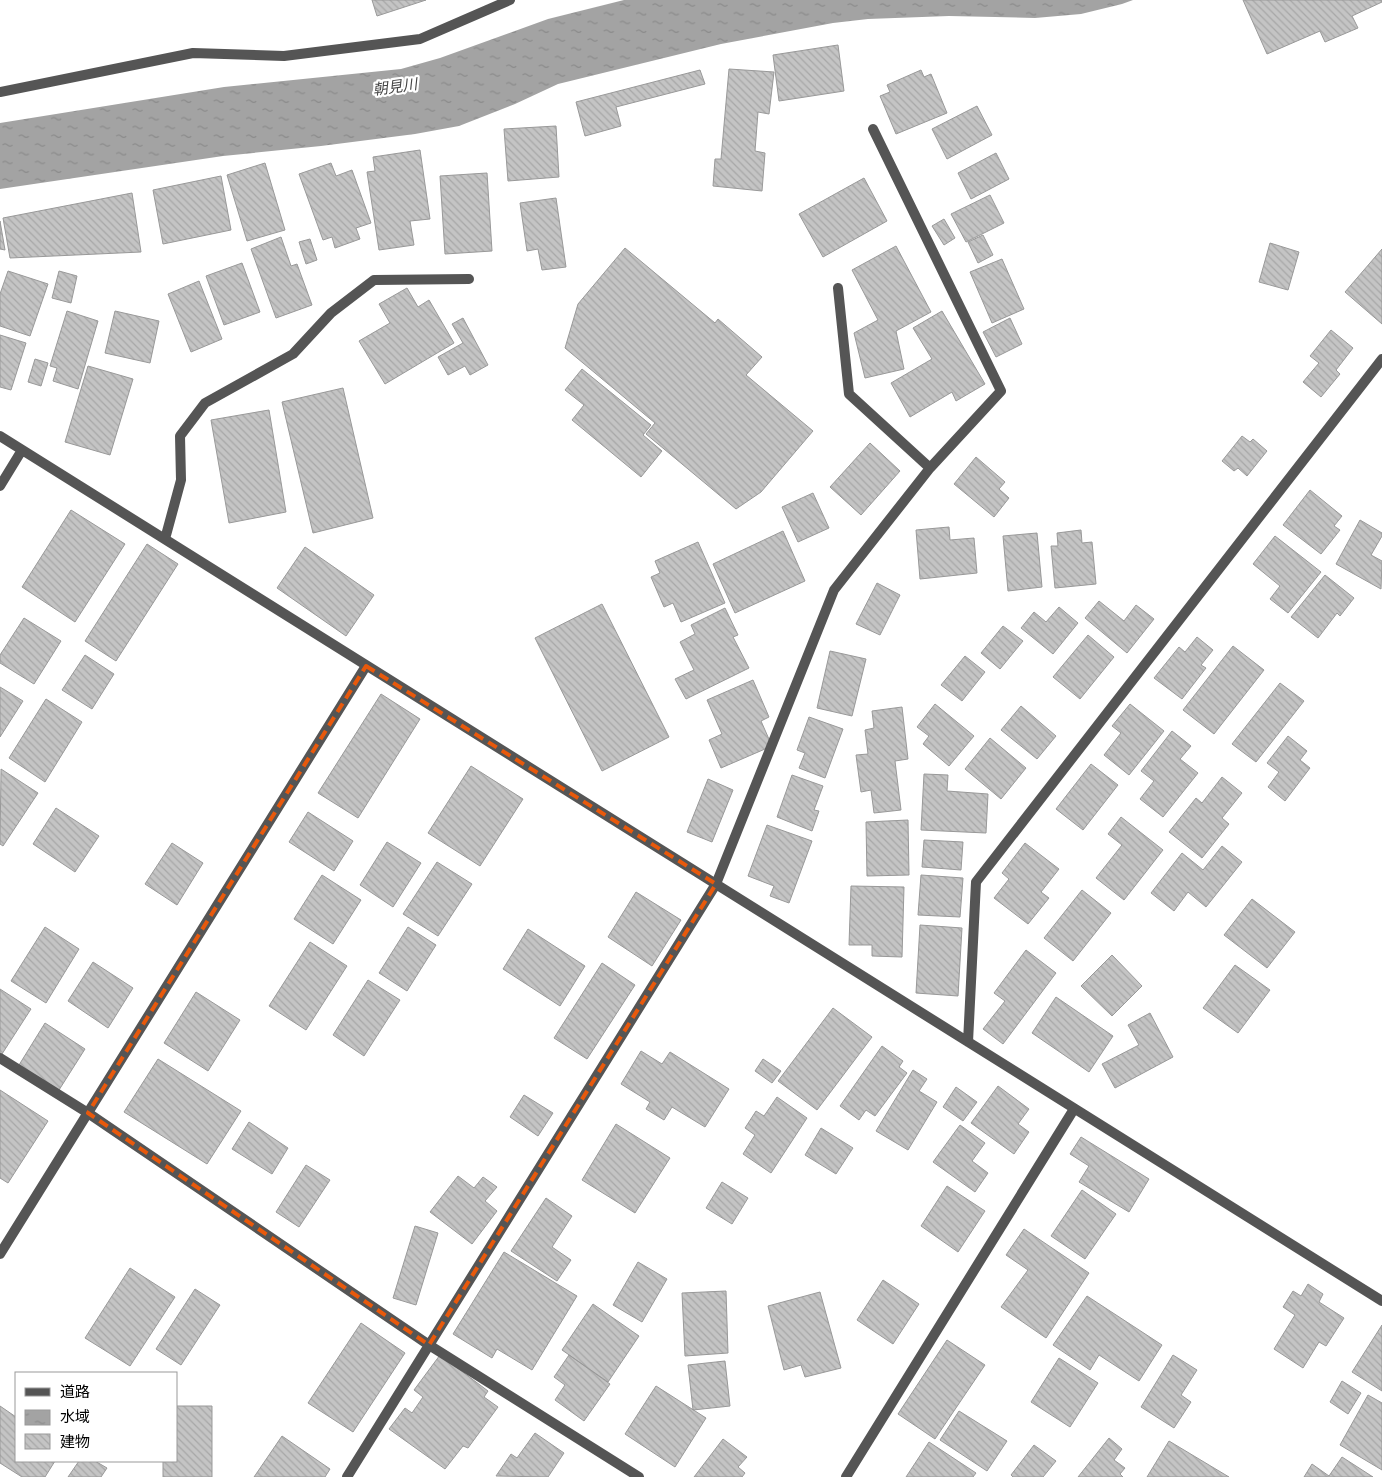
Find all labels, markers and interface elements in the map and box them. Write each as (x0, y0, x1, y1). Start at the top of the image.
water label: 朝見川 (371, 74, 421, 100)
legend (15, 1372, 178, 1462)
text: 道路 (60, 1382, 90, 1402)
text: 水域 (60, 1407, 90, 1427)
text: 建物 (60, 1432, 90, 1452)

